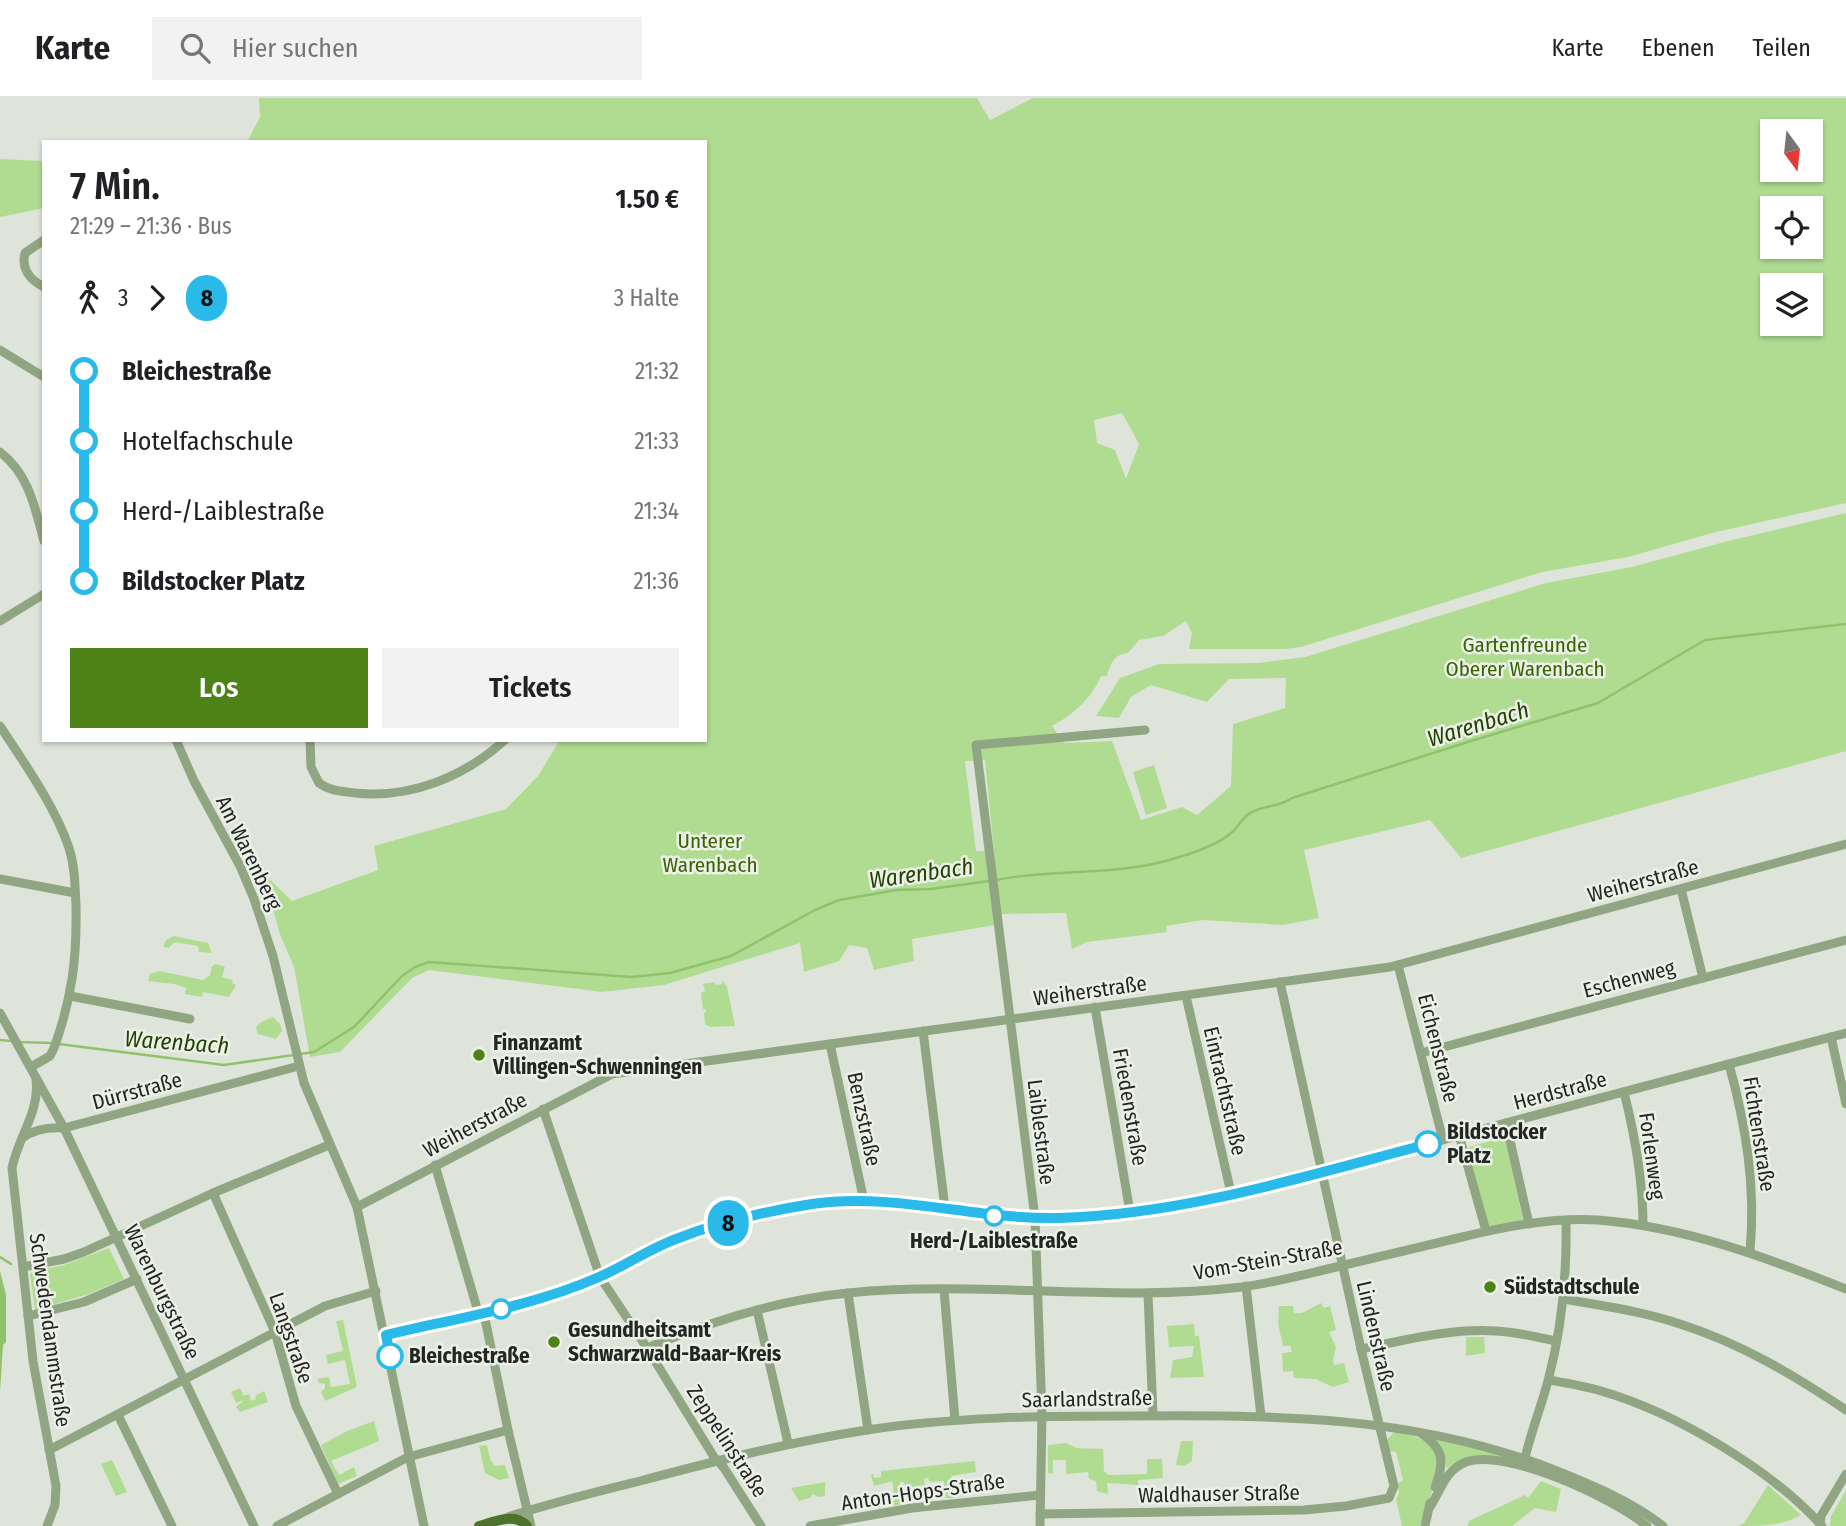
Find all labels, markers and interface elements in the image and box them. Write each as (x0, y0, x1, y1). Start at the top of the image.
search box (152, 17, 642, 80)
text: Karte (35, 28, 110, 68)
icon: search (176, 29, 214, 67)
text: Hier suchen (232, 33, 359, 64)
text: Karte (1552, 34, 1604, 62)
text: Ebenen (1642, 34, 1715, 62)
text: Teilen (1753, 34, 1811, 62)
north arrow (1760, 119, 1824, 182)
map controls (1760, 119, 1823, 336)
text: 7 Min. (70, 163, 160, 209)
text: 1.50 € (615, 184, 679, 215)
button: locate (1760, 196, 1823, 259)
text: 21:29 – 21:36 · Bus (70, 212, 232, 240)
button: layers (1760, 273, 1823, 336)
icon: walk (70, 279, 108, 317)
icon: forward (138, 279, 176, 317)
text: 3 (118, 284, 128, 312)
text: 8 (200, 284, 213, 312)
text: 3 Halte (614, 284, 679, 312)
text: Bleichestraße (122, 356, 271, 387)
text: 21:32 (635, 357, 679, 385)
text: Hotelfachschule (122, 426, 293, 457)
text: 21:33 (635, 427, 679, 455)
text: Herd-/Laiblestraße (122, 496, 325, 527)
text: 21:34 (634, 497, 679, 525)
text: Bildstocker Platz (122, 566, 305, 597)
text: 21:36 (634, 567, 679, 595)
park label: Gartenfreunde Oberer Warenbach (1445, 632, 1605, 682)
button: Los (70, 648, 368, 728)
button: Tickets (382, 648, 679, 728)
water label: Warenbach (1424, 695, 1532, 753)
street label: Am Warenberg (210, 792, 288, 915)
park label: Unterer Warenbach (663, 828, 757, 878)
water label: Warenbach (867, 852, 975, 894)
street label: Weiherstraße (1585, 854, 1701, 908)
street label: Eschenweg (1580, 954, 1678, 1004)
street label: Weiherstraße (1032, 970, 1148, 1012)
street label: Eichenstraße (1412, 991, 1464, 1105)
water label: Warenbach (124, 1024, 230, 1060)
street label: Eintrachtstraße (1198, 1024, 1252, 1158)
place label: Finanzamt Villingen-Schwenningen (492, 1030, 702, 1080)
street label: Friedenstraße (1107, 1046, 1153, 1168)
marker: Finanzamt Villingen-Schwenningen (471, 1047, 487, 1063)
street label: Herdstraße (1511, 1066, 1609, 1116)
street label: Dürrstraße (89, 1067, 185, 1115)
street label: Benzstraße (841, 1070, 887, 1168)
street label: Fichtenstraße (1737, 1075, 1781, 1193)
street label: Laiblestraße (1022, 1078, 1060, 1186)
street label: Weiherstraße (419, 1087, 531, 1163)
street label: Forlenweg (1633, 1111, 1671, 1201)
place label: Bildstocker Platz (1447, 1119, 1547, 1169)
marker: Bildstocker Platz (1415, 1131, 1441, 1157)
line badge: 8 (705, 1200, 751, 1246)
marker: Herd-/Laiblestraße (984, 1206, 1004, 1226)
text: 8 (722, 1209, 734, 1237)
street label: Warenburgstraße (118, 1220, 206, 1364)
place label: Herd-/Laiblestraße (910, 1228, 1078, 1254)
street label: Schwedendammstraße (24, 1231, 76, 1429)
street label: Vom-Stein-Straße (1192, 1234, 1344, 1286)
place label: Südstadtschule (1504, 1274, 1640, 1300)
street label: Lindenstraße (1351, 1278, 1401, 1394)
marker: Südstadtschule (1482, 1279, 1498, 1295)
street label: Langstraße (263, 1289, 319, 1387)
unlabelled marker (491, 1299, 511, 1319)
place label: Gesundheitsamt Schwarzwald-Baar-Kreis (568, 1317, 781, 1367)
marker: Gesundheitsamt Schwarzwald-Baar-Kreis (546, 1334, 562, 1350)
marker: Bleichestraße (377, 1343, 403, 1369)
place label: Bleichestraße (409, 1343, 530, 1369)
street label: Zeppelinstraße (681, 1380, 773, 1502)
street label: Saarlandstraße (1021, 1385, 1153, 1413)
street label: Anton-Hops-Straße (839, 1468, 1007, 1516)
street label: Waldhauser Straße (1138, 1480, 1300, 1508)

